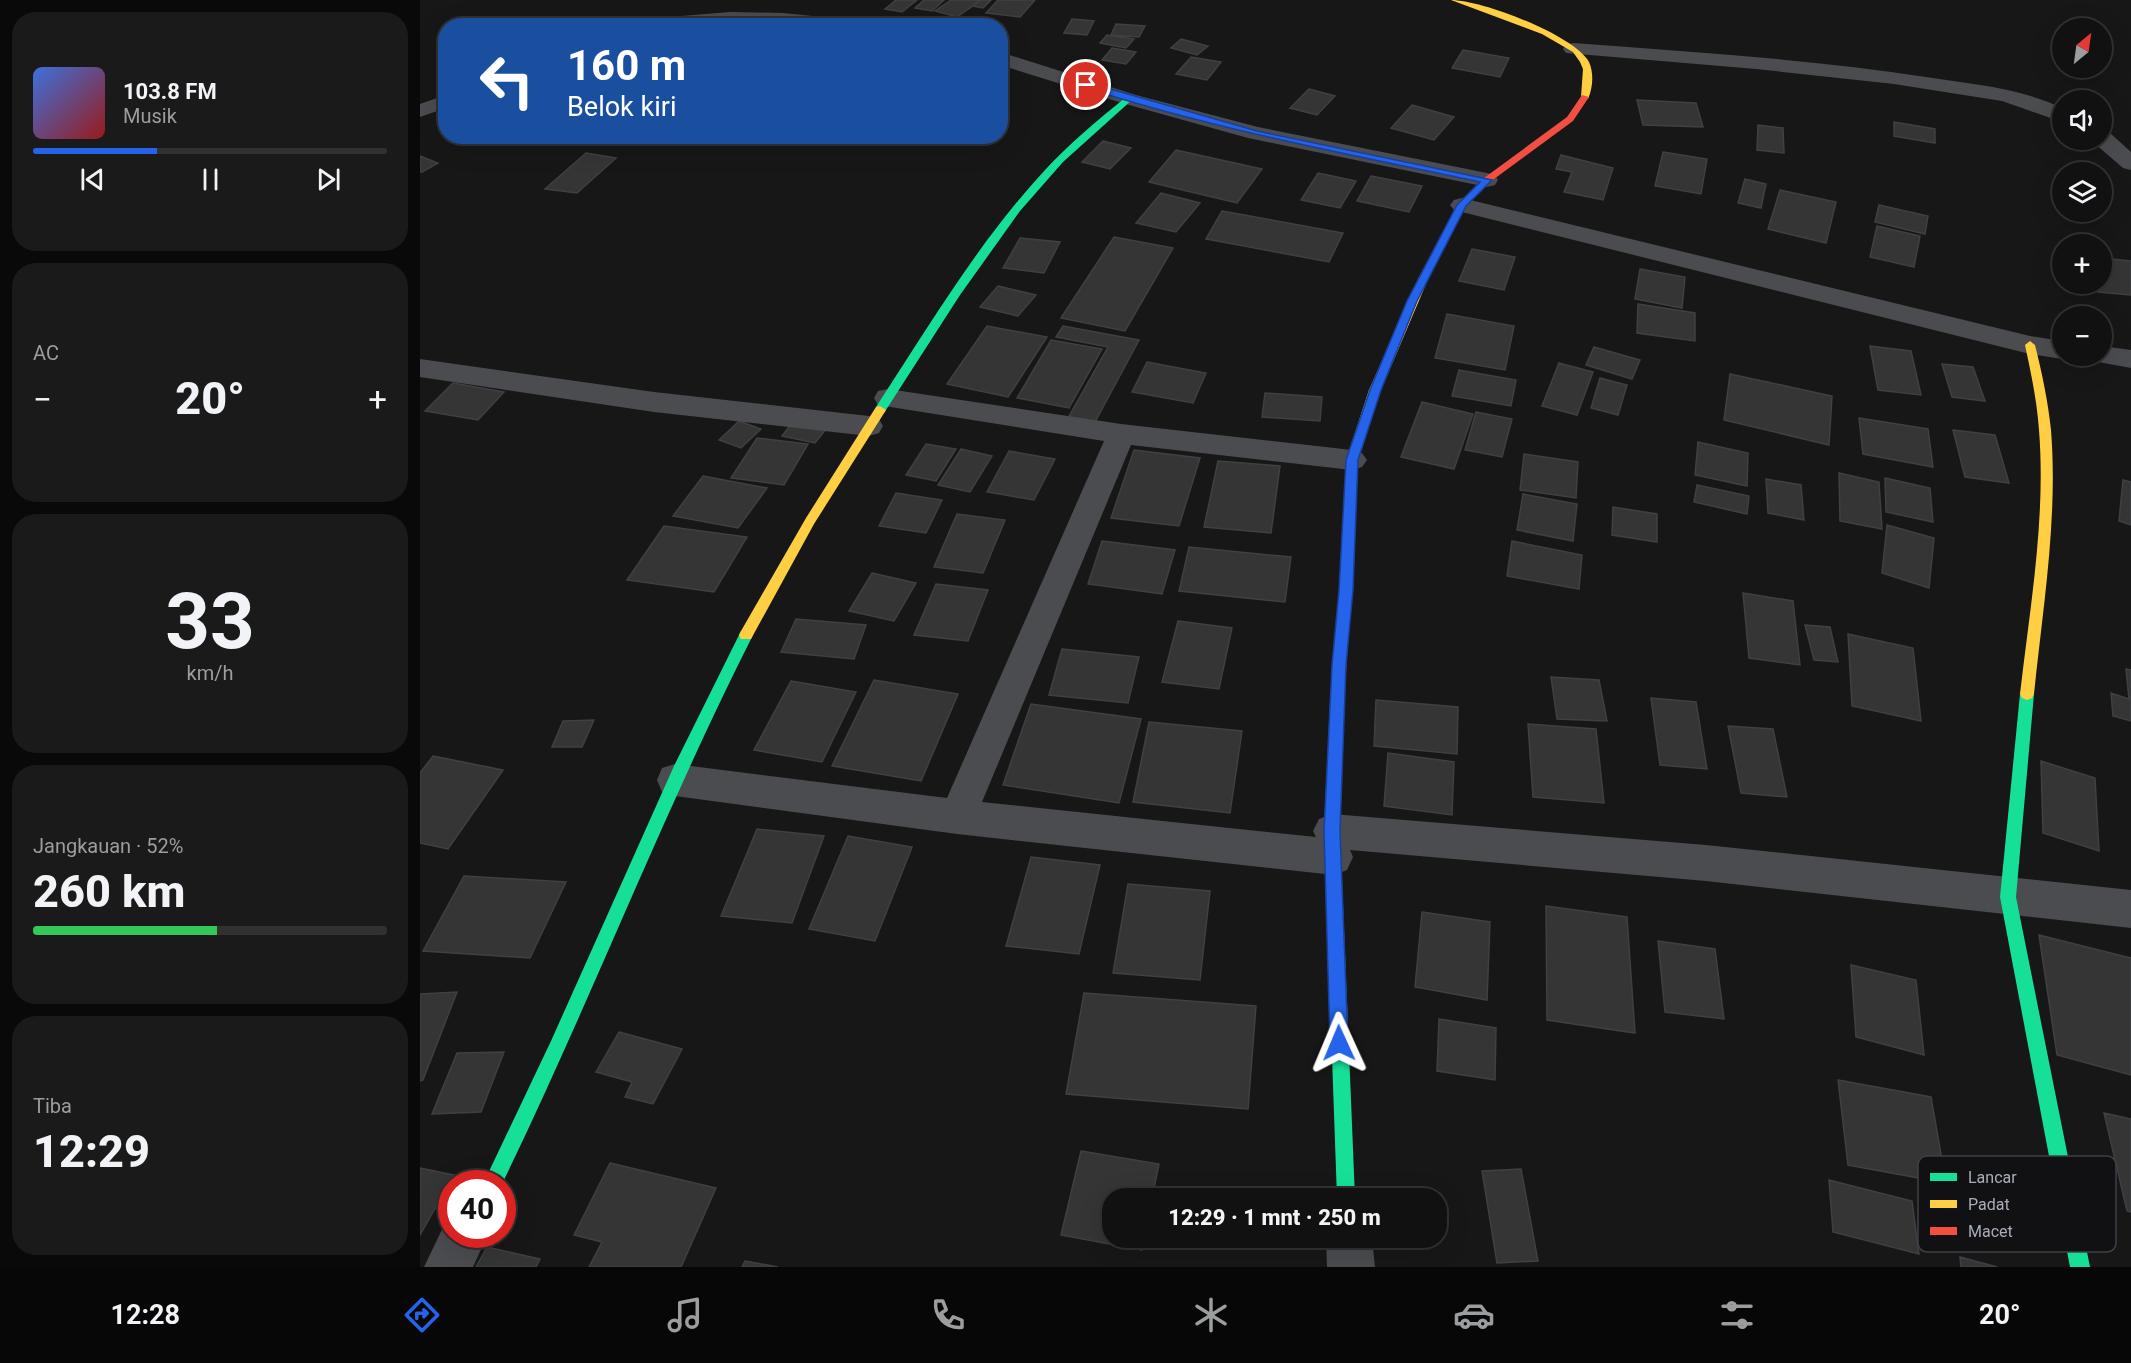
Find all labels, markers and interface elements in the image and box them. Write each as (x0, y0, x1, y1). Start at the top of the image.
north arrow (2052, 18, 2112, 78)
map controls (2052, 18, 2112, 366)
text: 160 m (567, 41, 686, 90)
icon: left (468, 42, 546, 120)
pin (1060, 59, 1111, 110)
icon: arrive (1069, 68, 1102, 101)
text: 103.8 FM (123, 79, 217, 104)
button: sound (2052, 90, 2112, 150)
text: Belok kiri (567, 91, 676, 123)
text: Musik (123, 104, 177, 128)
button: layers (2052, 162, 2112, 222)
icon: previous (76, 163, 109, 196)
icon: pause (194, 163, 227, 196)
icon: next (312, 163, 345, 196)
button: + (2052, 234, 2112, 294)
button: − (2052, 306, 2112, 366)
text: AC (33, 341, 59, 365)
text: 20° (175, 372, 245, 425)
text: − (33, 380, 52, 419)
text: + (368, 380, 387, 419)
text: 33 (165, 576, 255, 667)
text: km/h (187, 661, 233, 685)
text: Jangkauan · 52% (33, 834, 183, 858)
text: 260 km (33, 865, 185, 918)
position arrow (1307, 1011, 1371, 1075)
text: Tiba (33, 1094, 72, 1118)
text: 12:29 (33, 1125, 150, 1178)
legend (1918, 1156, 2116, 1252)
text: Lancar (1968, 1168, 2017, 1187)
speed limit sign: 40 (438, 1170, 516, 1248)
text: Padat (1968, 1195, 2010, 1214)
text: 12:29 · 1 mnt · 250 m (1168, 1205, 1381, 1230)
text: Macet (1968, 1222, 2013, 1241)
icon: directions (401, 1294, 443, 1336)
icon: music (664, 1294, 706, 1336)
icon: phone (927, 1294, 969, 1336)
icon: climate (1190, 1294, 1232, 1336)
icon: car (1453, 1294, 1495, 1336)
icon: filters (1716, 1294, 1758, 1336)
text: 12:28 (110, 1299, 180, 1331)
text: 20° (1979, 1299, 2020, 1331)

